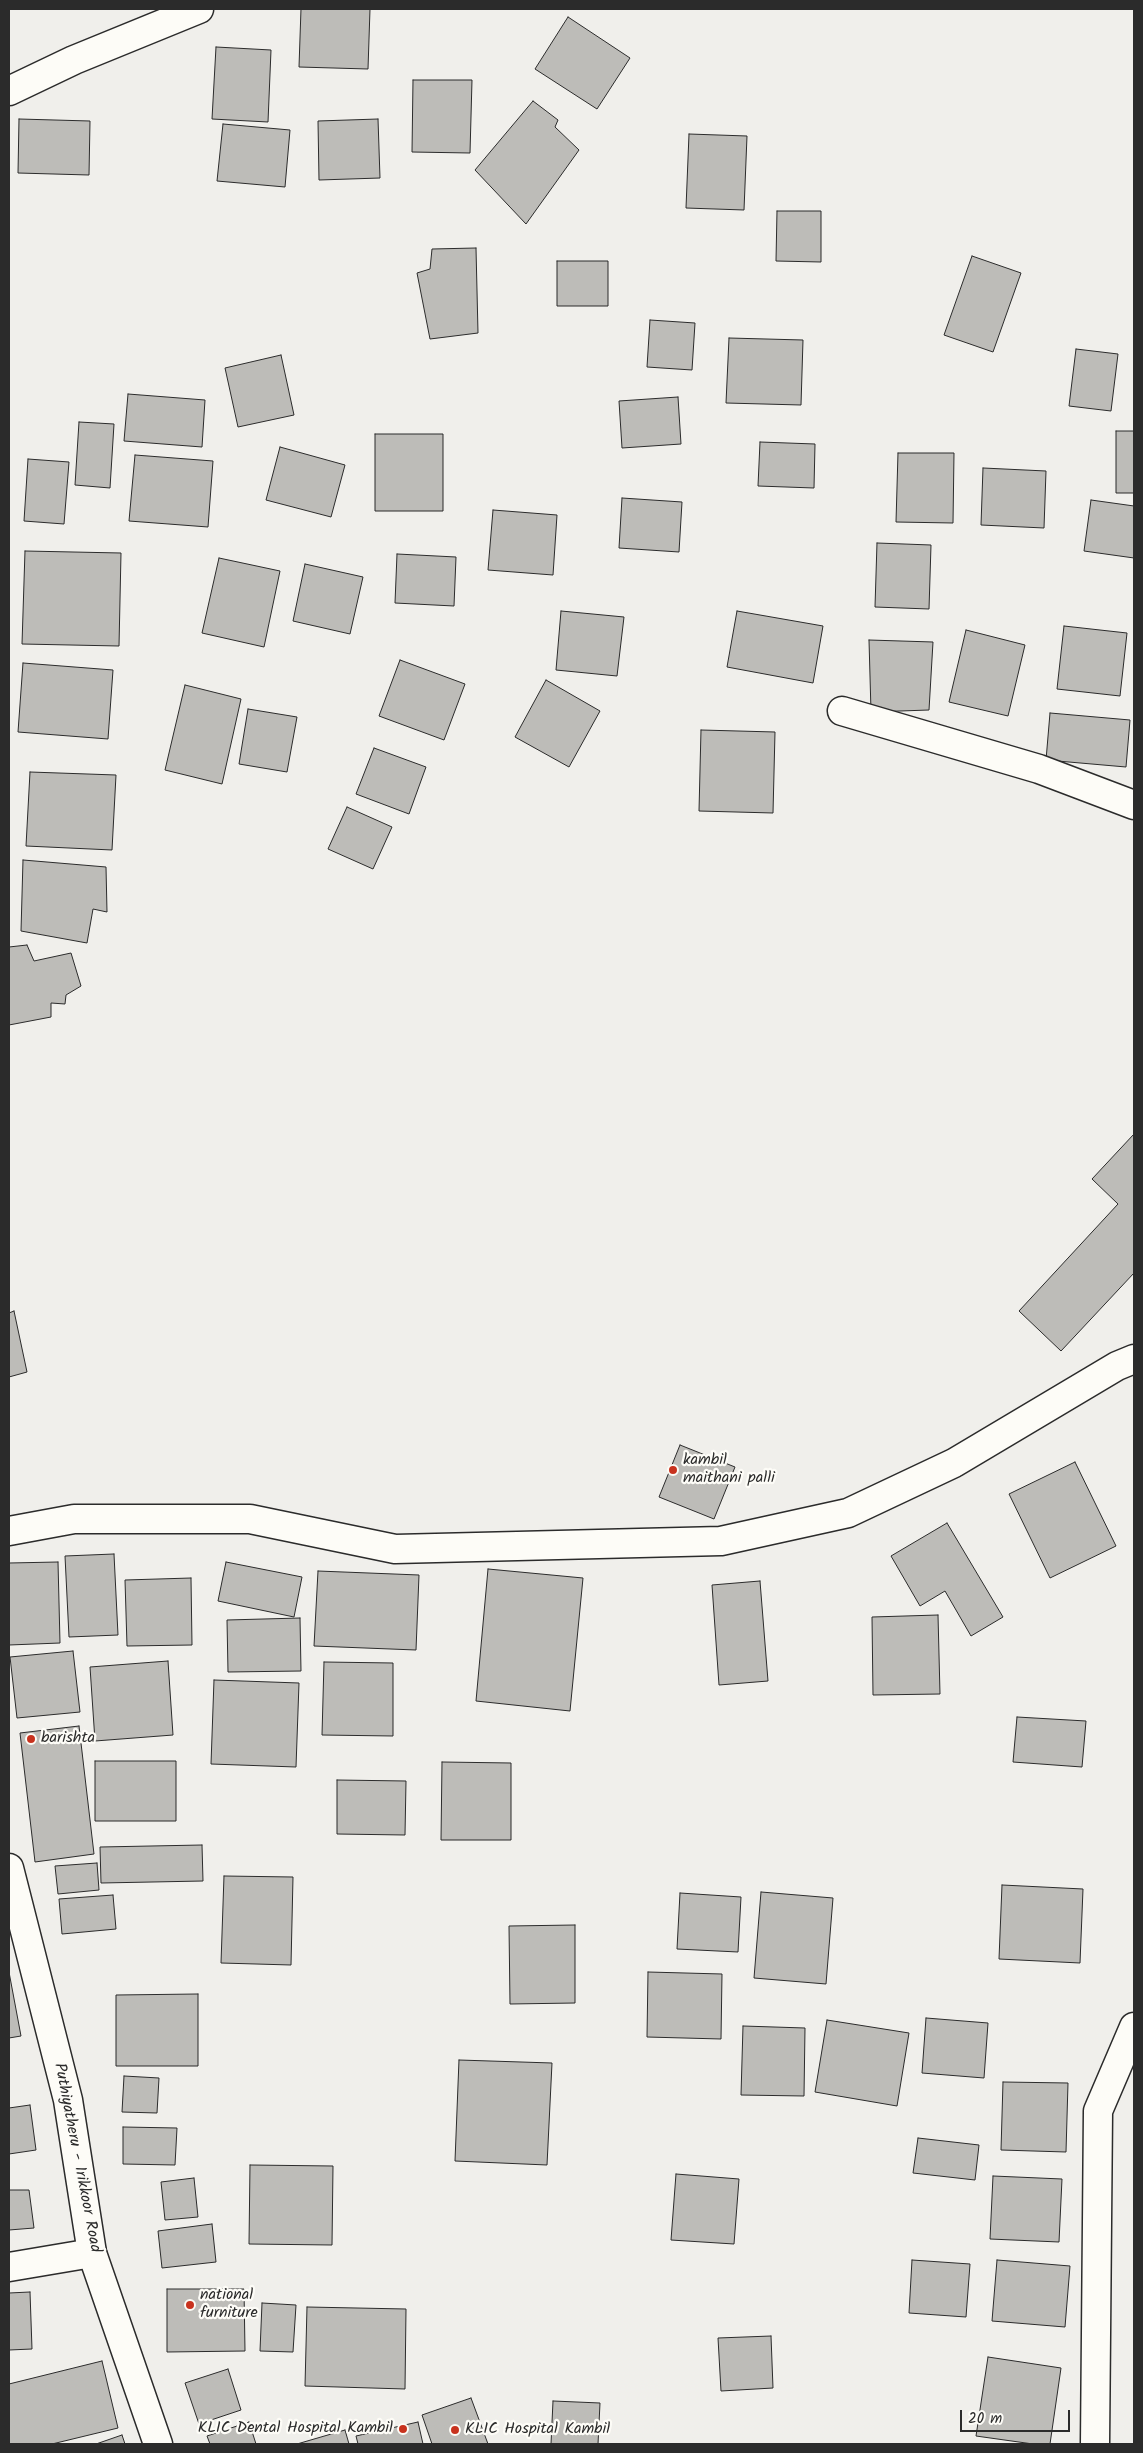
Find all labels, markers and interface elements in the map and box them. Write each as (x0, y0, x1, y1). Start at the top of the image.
place label: kambil maithani palli (683, 1451, 775, 1489)
marker: kambil maithani palli (667, 1464, 679, 1476)
place label: barishta (41, 1729, 95, 1749)
marker: barishta (25, 1733, 37, 1745)
street label: Puthiyatheru - Irikkoor Road (48, 2062, 104, 2254)
place label: national furniture (200, 2286, 258, 2324)
marker: national furniture (184, 2299, 196, 2311)
scale bar (963, 2400, 1073, 2432)
text: 20 m (968, 2407, 1002, 2431)
place label: KLIC Dental Hospital Kambil (198, 2419, 393, 2439)
place label: KLIC Hospital Kambil (465, 2420, 610, 2440)
marker: KLIC Dental Hospital Kambil (397, 2423, 409, 2435)
marker: KLIC Hospital Kambil (449, 2424, 461, 2436)

